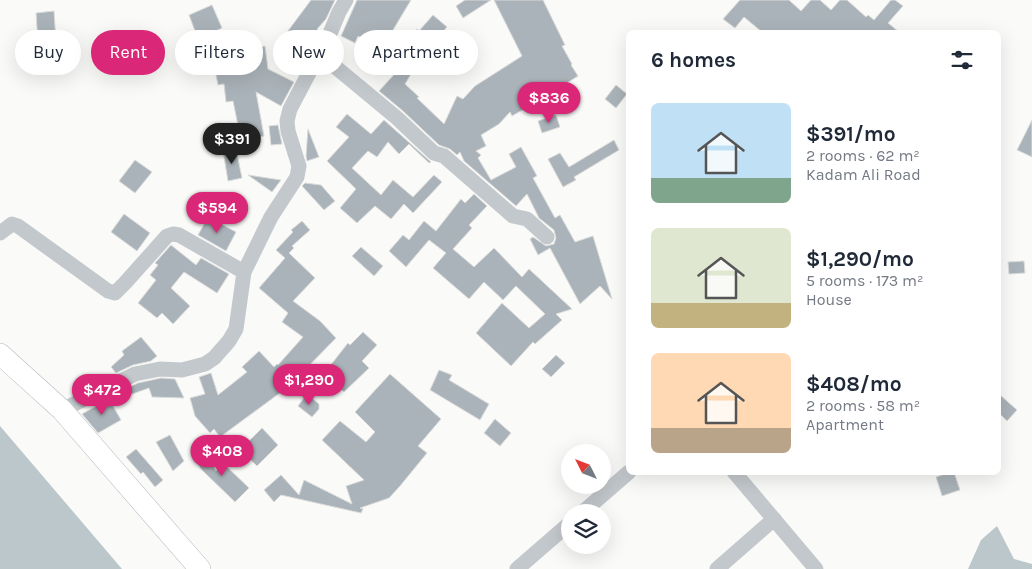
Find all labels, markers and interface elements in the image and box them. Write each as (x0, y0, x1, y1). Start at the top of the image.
chip: Buy (15, 30, 81, 75)
chip: Rent (91, 30, 165, 75)
chip: Filters (175, 30, 263, 75)
chip: New (273, 30, 344, 75)
chip: Apartment (354, 30, 478, 75)
icon: filters (948, 46, 976, 74)
text: 6 homes (651, 48, 736, 72)
pin: $836 (519, 82, 579, 124)
text: $836 (528, 88, 570, 107)
pin: $391 (202, 122, 262, 165)
text: $391/mo (806, 122, 896, 146)
icon: home (691, 123, 751, 183)
text: $391 (214, 129, 250, 148)
text: 2 rooms · 62 m² (806, 146, 920, 165)
text: Kadam Ali Road (806, 165, 921, 184)
pin: $594 (187, 192, 247, 234)
text: $594 (197, 198, 237, 217)
text: $1,290/mo (806, 247, 914, 271)
icon: home (691, 248, 751, 308)
text: 5 rooms · 173 m² (806, 271, 923, 290)
text: House (806, 290, 852, 309)
pin: $1,290 (268, 364, 350, 406)
text: $1,290 (284, 370, 334, 389)
text: $408/mo (806, 372, 902, 396)
icon: home (691, 373, 751, 433)
pin: $472 (72, 374, 132, 416)
text: $472 (83, 380, 121, 399)
text: 2 rooms · 58 m² (806, 396, 920, 415)
text: Apartment (806, 415, 884, 434)
pin: $408 (192, 434, 252, 477)
text: $408 (201, 441, 243, 460)
north arrow (561, 444, 611, 494)
map controls (561, 444, 611, 554)
button: layers (561, 504, 611, 554)

